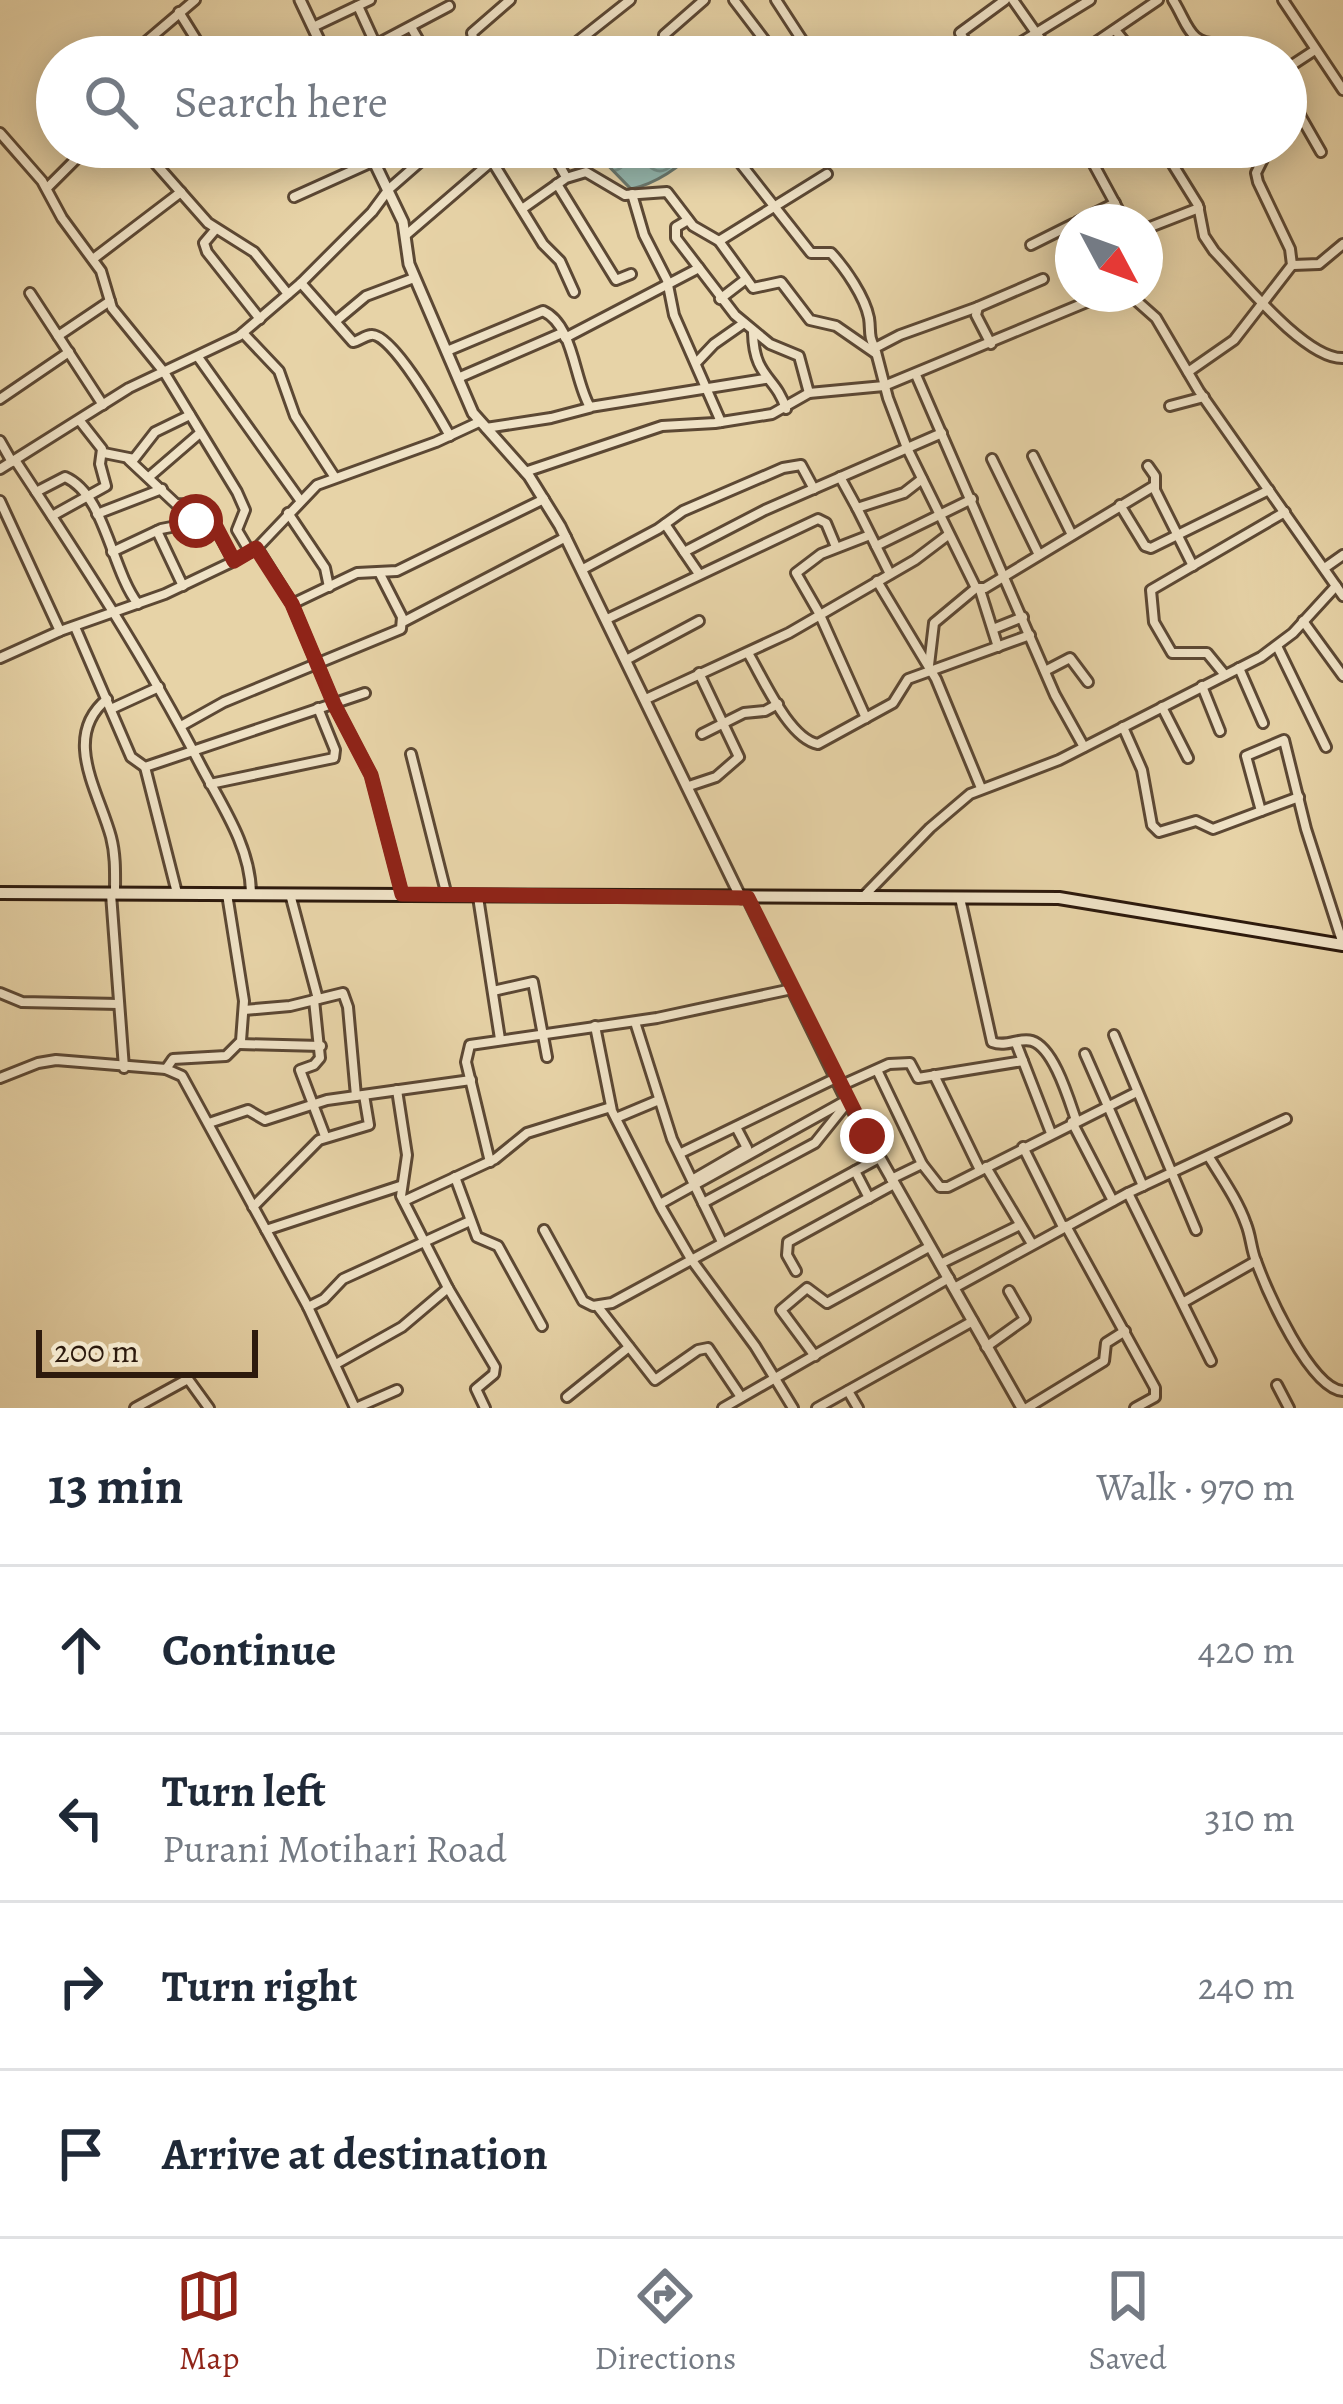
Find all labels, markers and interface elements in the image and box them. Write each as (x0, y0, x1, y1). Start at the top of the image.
search box (36, 36, 1307, 168)
icon: search (78, 69, 144, 135)
text: Search here (174, 71, 388, 133)
north arrow (1055, 204, 1163, 312)
route start (169, 494, 223, 548)
route end (840, 1109, 894, 1163)
scale bar (36, 1324, 258, 1377)
text: 200 m (54, 1328, 139, 1373)
text: 13 min (48, 1451, 183, 1521)
text: Walk · 970 m (1096, 1460, 1295, 1513)
icon: ahead (48, 1617, 114, 1683)
text: Continue (162, 1619, 336, 1681)
text: 420 m (1198, 1623, 1295, 1676)
text: Turn left (162, 1760, 326, 1822)
icon: left (48, 1785, 114, 1851)
text: 310 m (1204, 1791, 1295, 1844)
text: Purani Motihari Road (162, 1822, 507, 1875)
icon: right (48, 1953, 114, 2019)
text: Turn right (162, 1955, 357, 2017)
text: 240 m (1198, 1959, 1295, 2012)
icon: arrive (48, 2121, 114, 2187)
text: Arrive at destination (162, 2123, 548, 2185)
tab: Map (176, 2263, 242, 2380)
tab: Directions (595, 2263, 736, 2380)
tab: Saved (1089, 2263, 1167, 2380)

